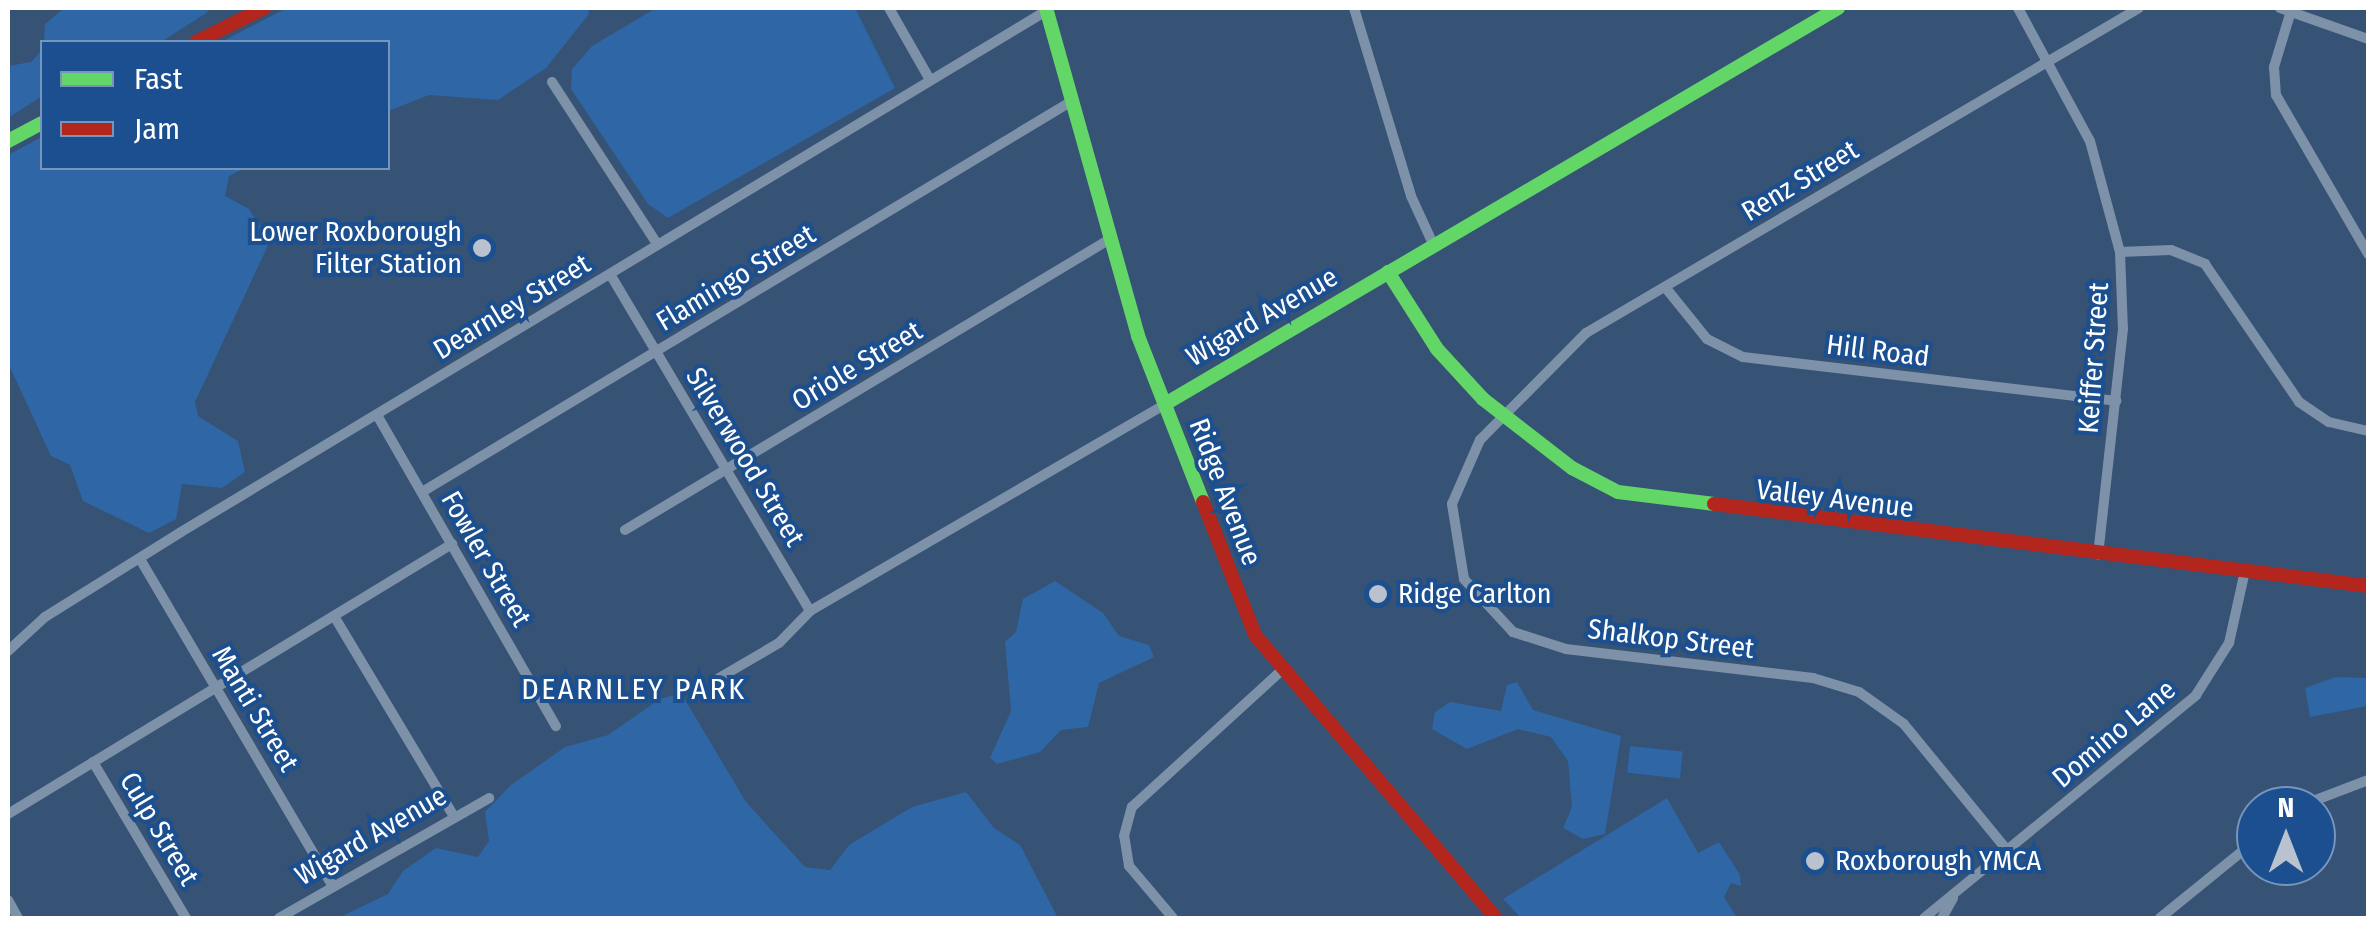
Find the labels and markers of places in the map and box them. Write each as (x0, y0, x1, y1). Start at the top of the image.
place label: Lower Roxborough Filter Station (249, 215, 462, 281)
marker: Lower Roxborough Filter Station (471, 237, 493, 259)
place label: Ridge Carlton (1398, 577, 1551, 611)
marker: Ridge Carlton (1367, 583, 1389, 605)
place label: Roxborough YMCA (1835, 844, 2041, 878)
marker: Roxborough YMCA (1804, 850, 1826, 872)

